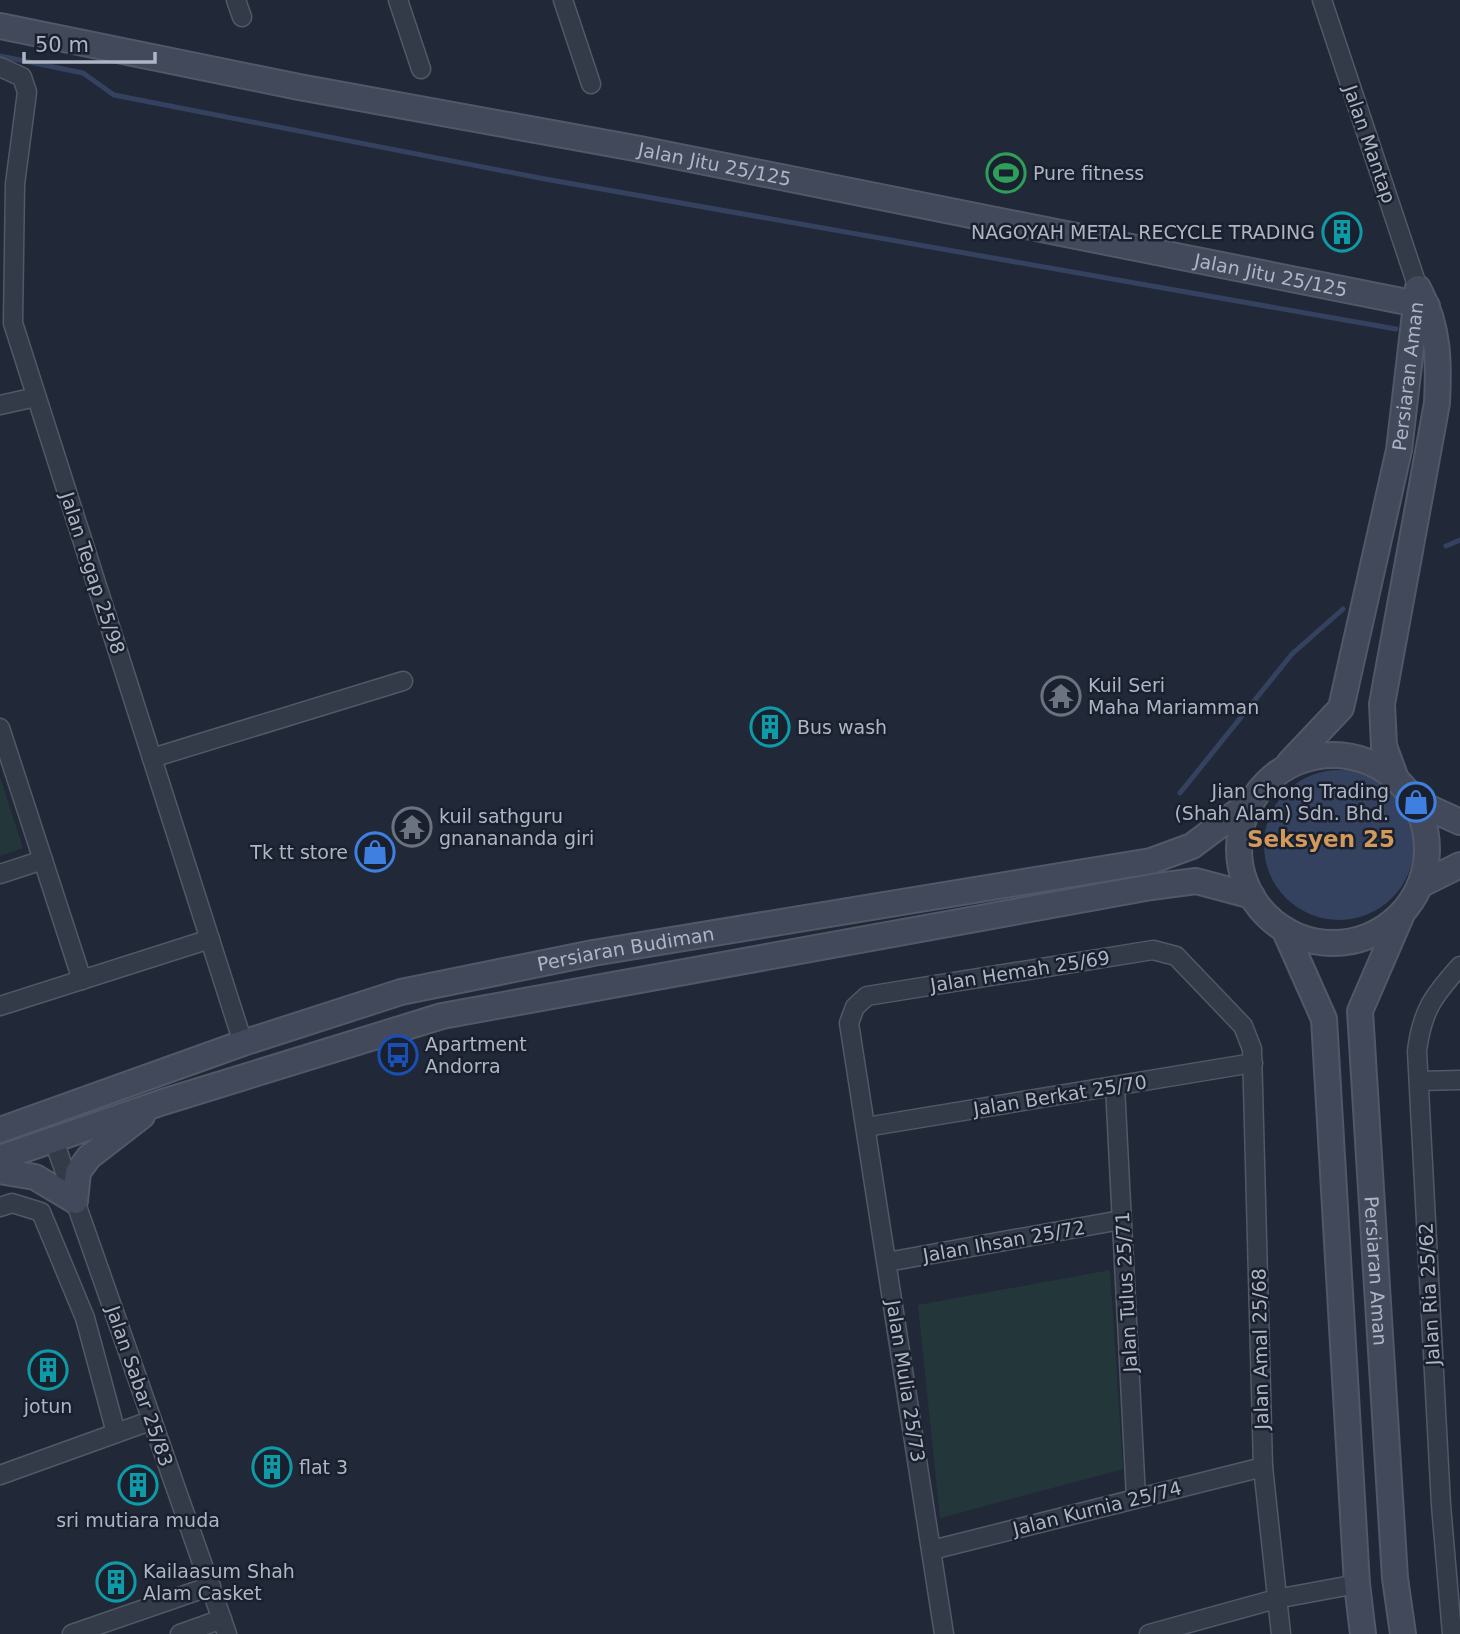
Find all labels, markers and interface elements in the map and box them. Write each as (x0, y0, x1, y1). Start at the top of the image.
scale bar (24, 21, 156, 65)
text: 50 m (35, 33, 89, 57)
street label: Jalan Mantap (1339, 81, 1401, 206)
street label: Jalan Jitu 25/125 (635, 138, 793, 190)
sports icon: Pure fitness (985, 152, 1027, 194)
place label: Pure fitness (1033, 162, 1144, 184)
building icon: NAGOYAH METAL RECYCLE TRADING (1321, 211, 1363, 253)
place label: NAGOYAH METAL RECYCLE TRADING (971, 221, 1315, 243)
street label: Jalan Jitu 25/125 (1191, 249, 1349, 301)
street label: Persiaran Aman (1388, 300, 1427, 452)
street label: Jalan Tegap 25/98 (56, 488, 130, 657)
place label: Kuil Seri Maha Mariamman (1088, 674, 1259, 718)
temple icon: Kuil Seri Maha Mariamman (1040, 675, 1082, 717)
building icon: Bus wash (749, 706, 791, 748)
place label: Bus wash (797, 716, 887, 738)
place label: Jian Chong Trading (Shah Alam) Sdn. Bhd. (1174, 780, 1389, 824)
shop icon: Jian Chong Trading (Shah Alam) Sdn. Bhd. (1395, 781, 1437, 823)
place label: kuil sathguru gnanananda giri (439, 805, 594, 849)
temple icon: kuil sathguru gnanananda giri (391, 806, 433, 848)
district label: Seksyen 25 (1247, 826, 1395, 852)
shop icon: Tk tt store (354, 831, 396, 873)
place label: Tk tt store (249, 841, 348, 863)
street label: Persiaran Budiman (535, 922, 716, 975)
street label: Jalan Hemah 25/69 (928, 946, 1111, 996)
place label: Apartment Andorra (425, 1033, 527, 1077)
bus stop icon: Apartment Andorra (377, 1034, 419, 1076)
street label: Jalan Berkat 25/70 (971, 1070, 1148, 1120)
street label: Persiaran Aman (1360, 1195, 1392, 1346)
street label: Jalan Tulus 25/71 (1111, 1211, 1141, 1374)
street label: Jalan Ihsan 25/72 (920, 1216, 1087, 1266)
street label: Jalan Ria 25/62 (1414, 1222, 1444, 1367)
street label: Jalan Amal 25/68 (1248, 1268, 1272, 1431)
street label: Jalan Mulia 25/73 (882, 1297, 930, 1464)
street label: Jalan Sabar 25/83 (102, 1302, 178, 1469)
building icon: jotun (27, 1349, 69, 1391)
place label: jotun (23, 1395, 72, 1417)
building icon: flat 3 (251, 1446, 293, 1488)
place label: flat 3 (299, 1456, 348, 1478)
building icon: sri mutiara muda (117, 1464, 159, 1506)
street label: Jalan Kurnia 25/74 (1009, 1476, 1184, 1540)
place label: sri mutiara muda (56, 1509, 220, 1531)
place label: Kailaasum Shah Alam Casket (143, 1560, 295, 1604)
building icon: Kailaasum Shah Alam Casket (95, 1561, 137, 1603)

